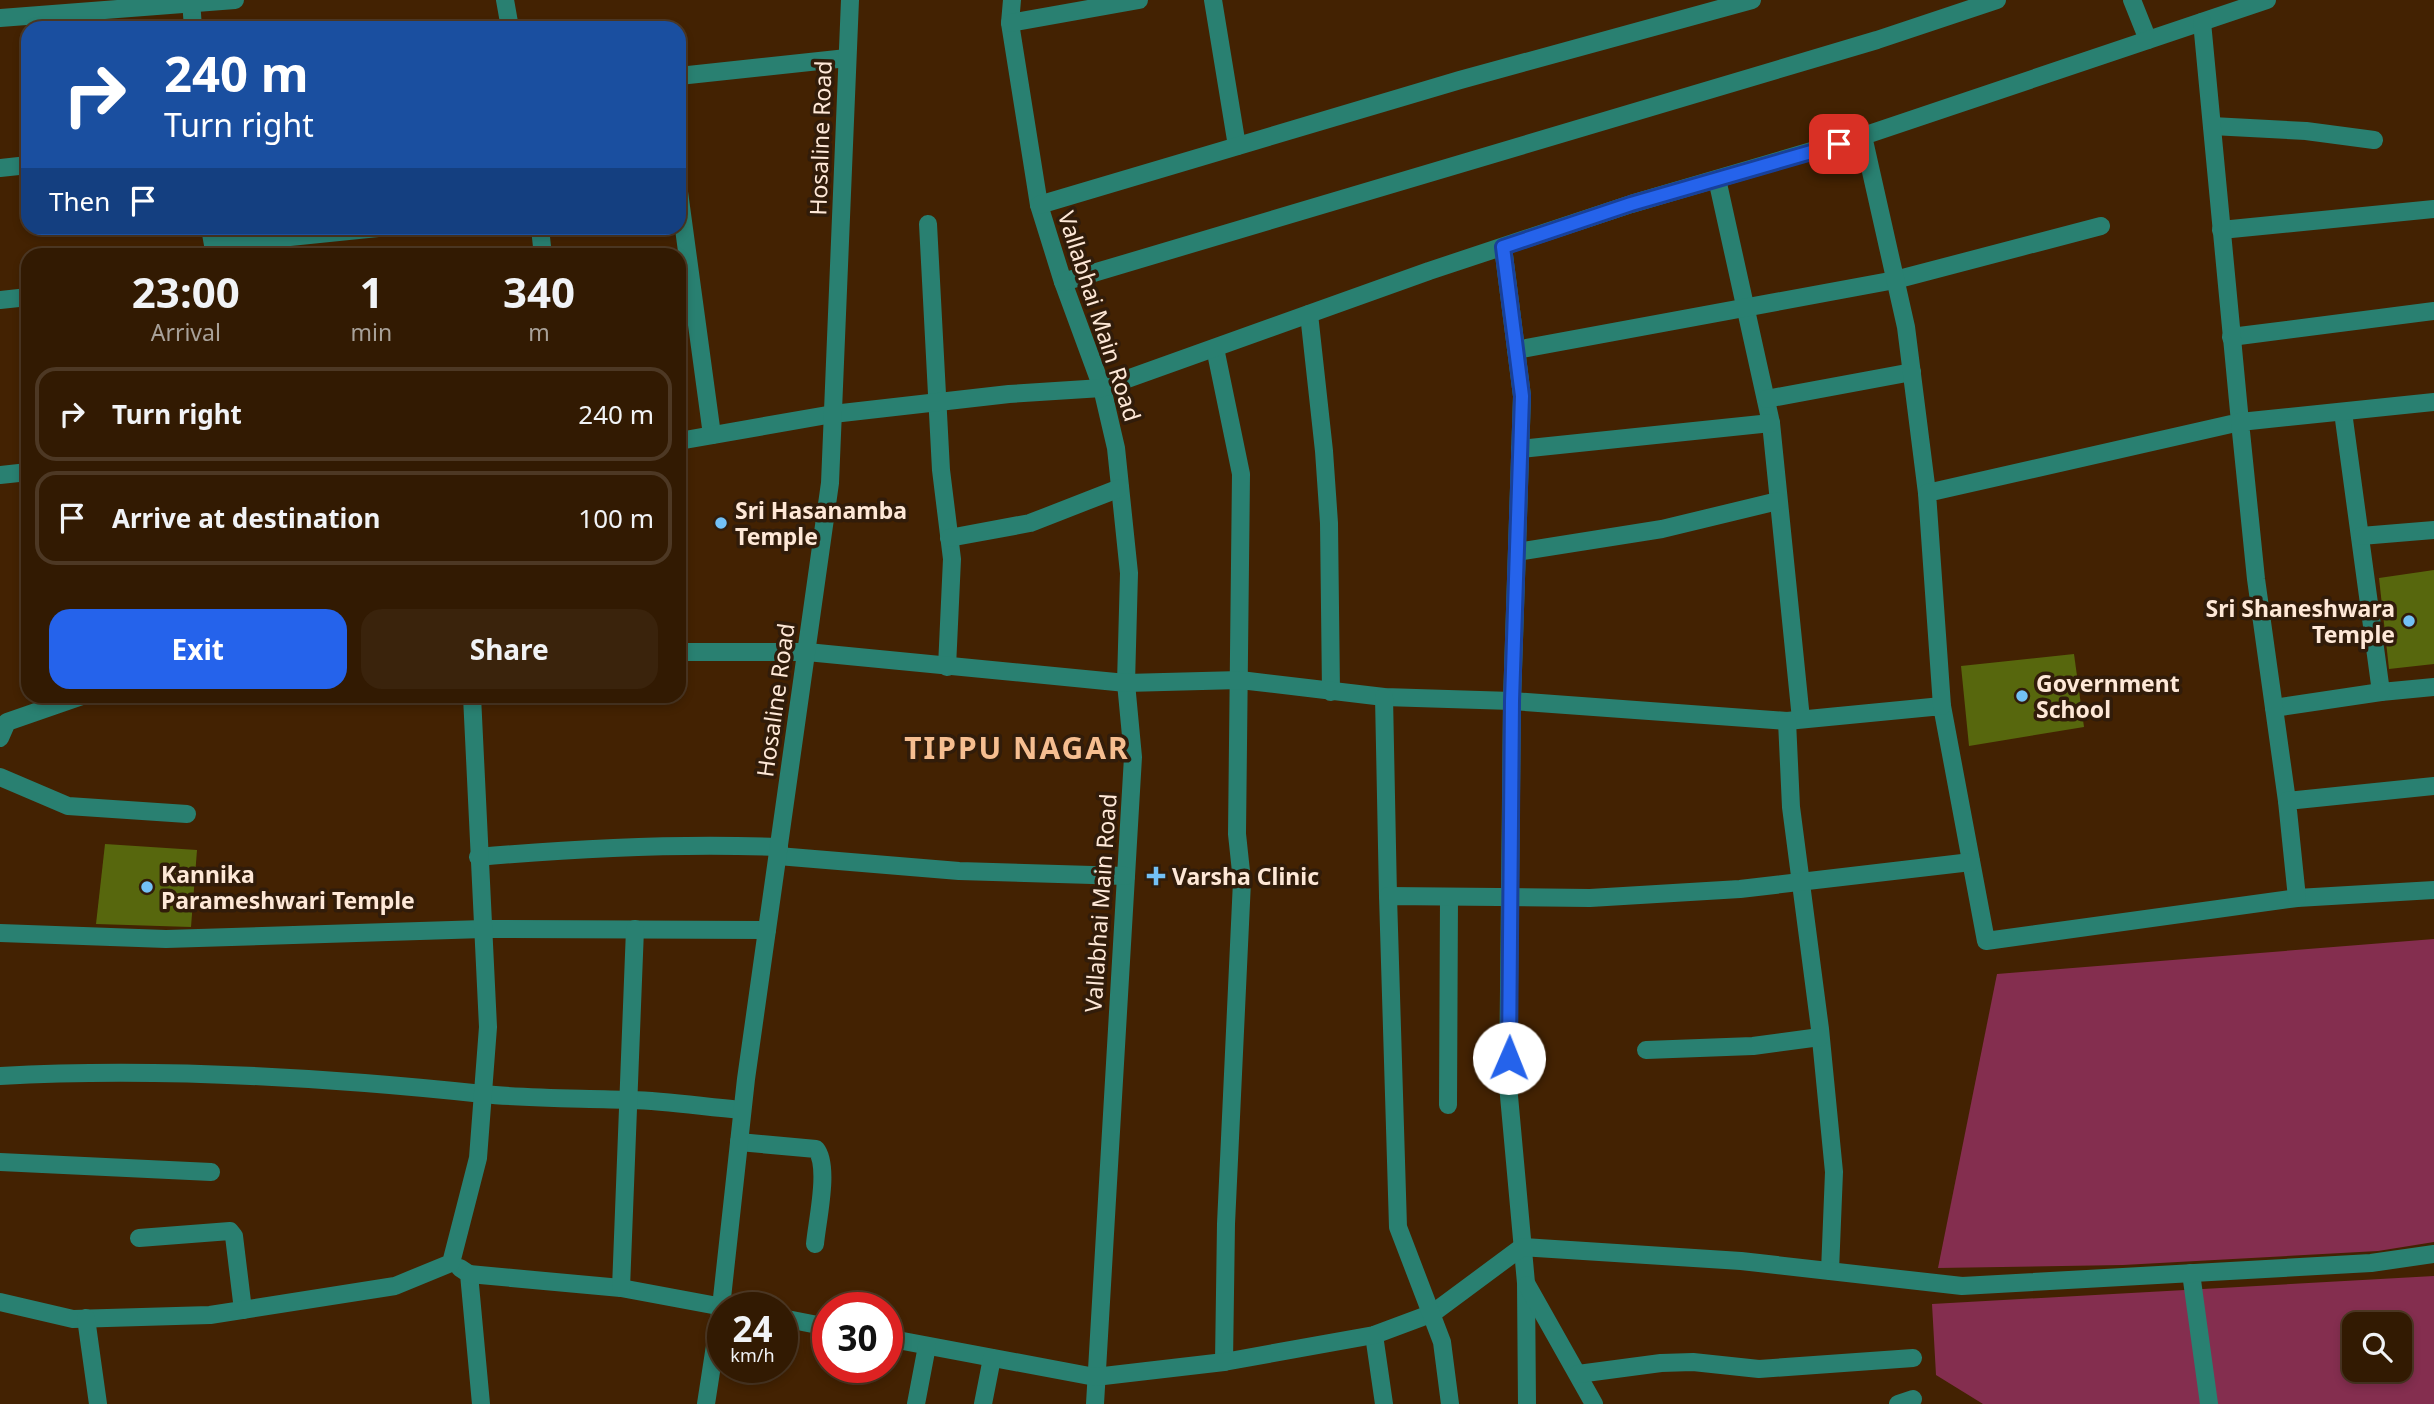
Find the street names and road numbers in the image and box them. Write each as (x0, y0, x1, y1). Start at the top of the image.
street label: Hosaline Road (801, 60, 839, 216)
street label: Vallabhai Main Road (1051, 207, 1149, 425)
street label: Hosaline Road (748, 621, 802, 779)
street label: Vallabhai Main Road (1076, 792, 1124, 1014)

